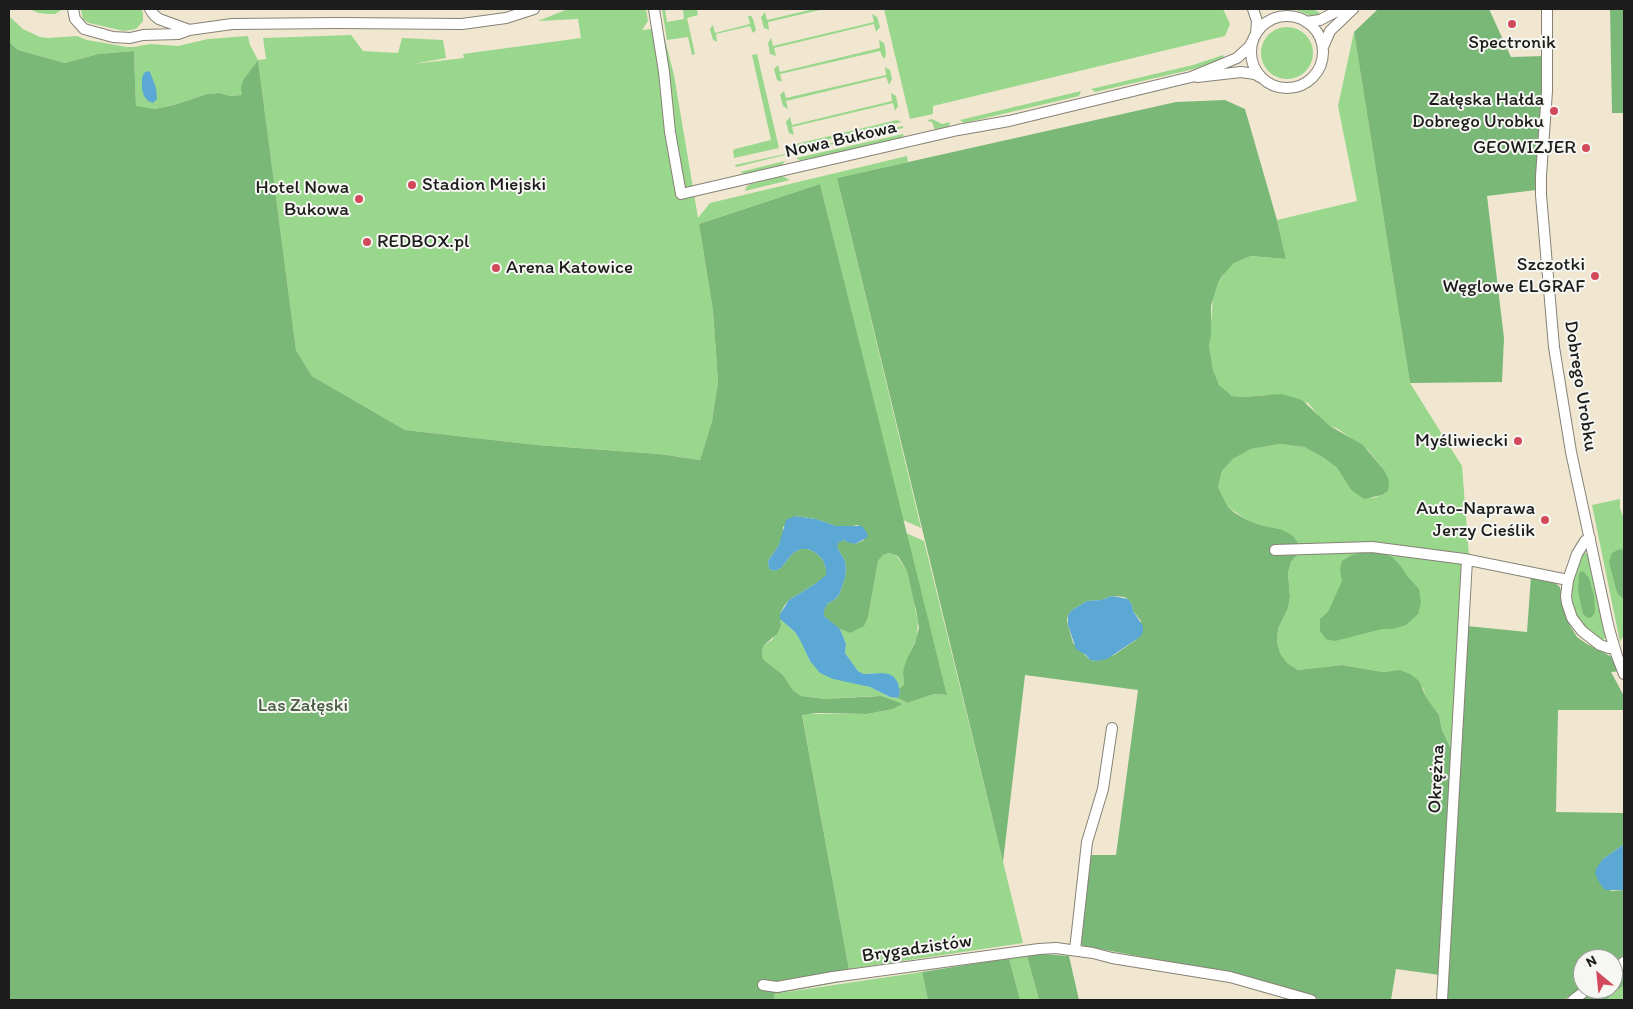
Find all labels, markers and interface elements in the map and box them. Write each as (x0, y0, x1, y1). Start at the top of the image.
marker: Spectronik (1506, 18, 1518, 30)
place label: Spectronik (1468, 32, 1556, 54)
place label: Załęska Hałda Dobrego Urobku (1412, 89, 1544, 133)
marker: Załęska Hałda Dobrego Urobku (1548, 105, 1560, 117)
street label: Nowa Bukowa (783, 116, 899, 164)
place label: GEOWIZJER (1473, 137, 1576, 159)
marker: GEOWIZJER (1580, 142, 1592, 154)
place label: Stadion Miejski (422, 174, 546, 196)
place label: Hotel Nowa Bukowa (256, 177, 349, 221)
marker: Stadion Miejski (406, 179, 418, 191)
marker: Hotel Nowa Bukowa (353, 193, 365, 205)
place label: REDBOX.pl (377, 231, 469, 253)
marker: REDBOX.pl (361, 236, 373, 248)
place label: Szczotki Węglowe ELGRAF (1442, 254, 1585, 298)
place label: Arena Katowice (506, 257, 633, 279)
marker: Arena Katowice (490, 262, 502, 274)
marker: Szczotki Węglowe ELGRAF (1589, 270, 1601, 282)
street label: Dobrego Urobku (1558, 319, 1602, 453)
place label: Myśliwiecki (1415, 430, 1508, 452)
marker: Myśliwiecki (1512, 435, 1524, 447)
place label: Auto-Naprawa Jerzy Cieślik (1416, 498, 1535, 542)
marker: Auto-Naprawa Jerzy Cieślik (1539, 514, 1551, 526)
park label: Las Załęski (258, 695, 348, 717)
street label: Okrężna (1424, 744, 1450, 814)
street label: Brygadzistów (861, 930, 973, 968)
north arrow (1573, 949, 1623, 999)
text: N (1583, 951, 1599, 971)

